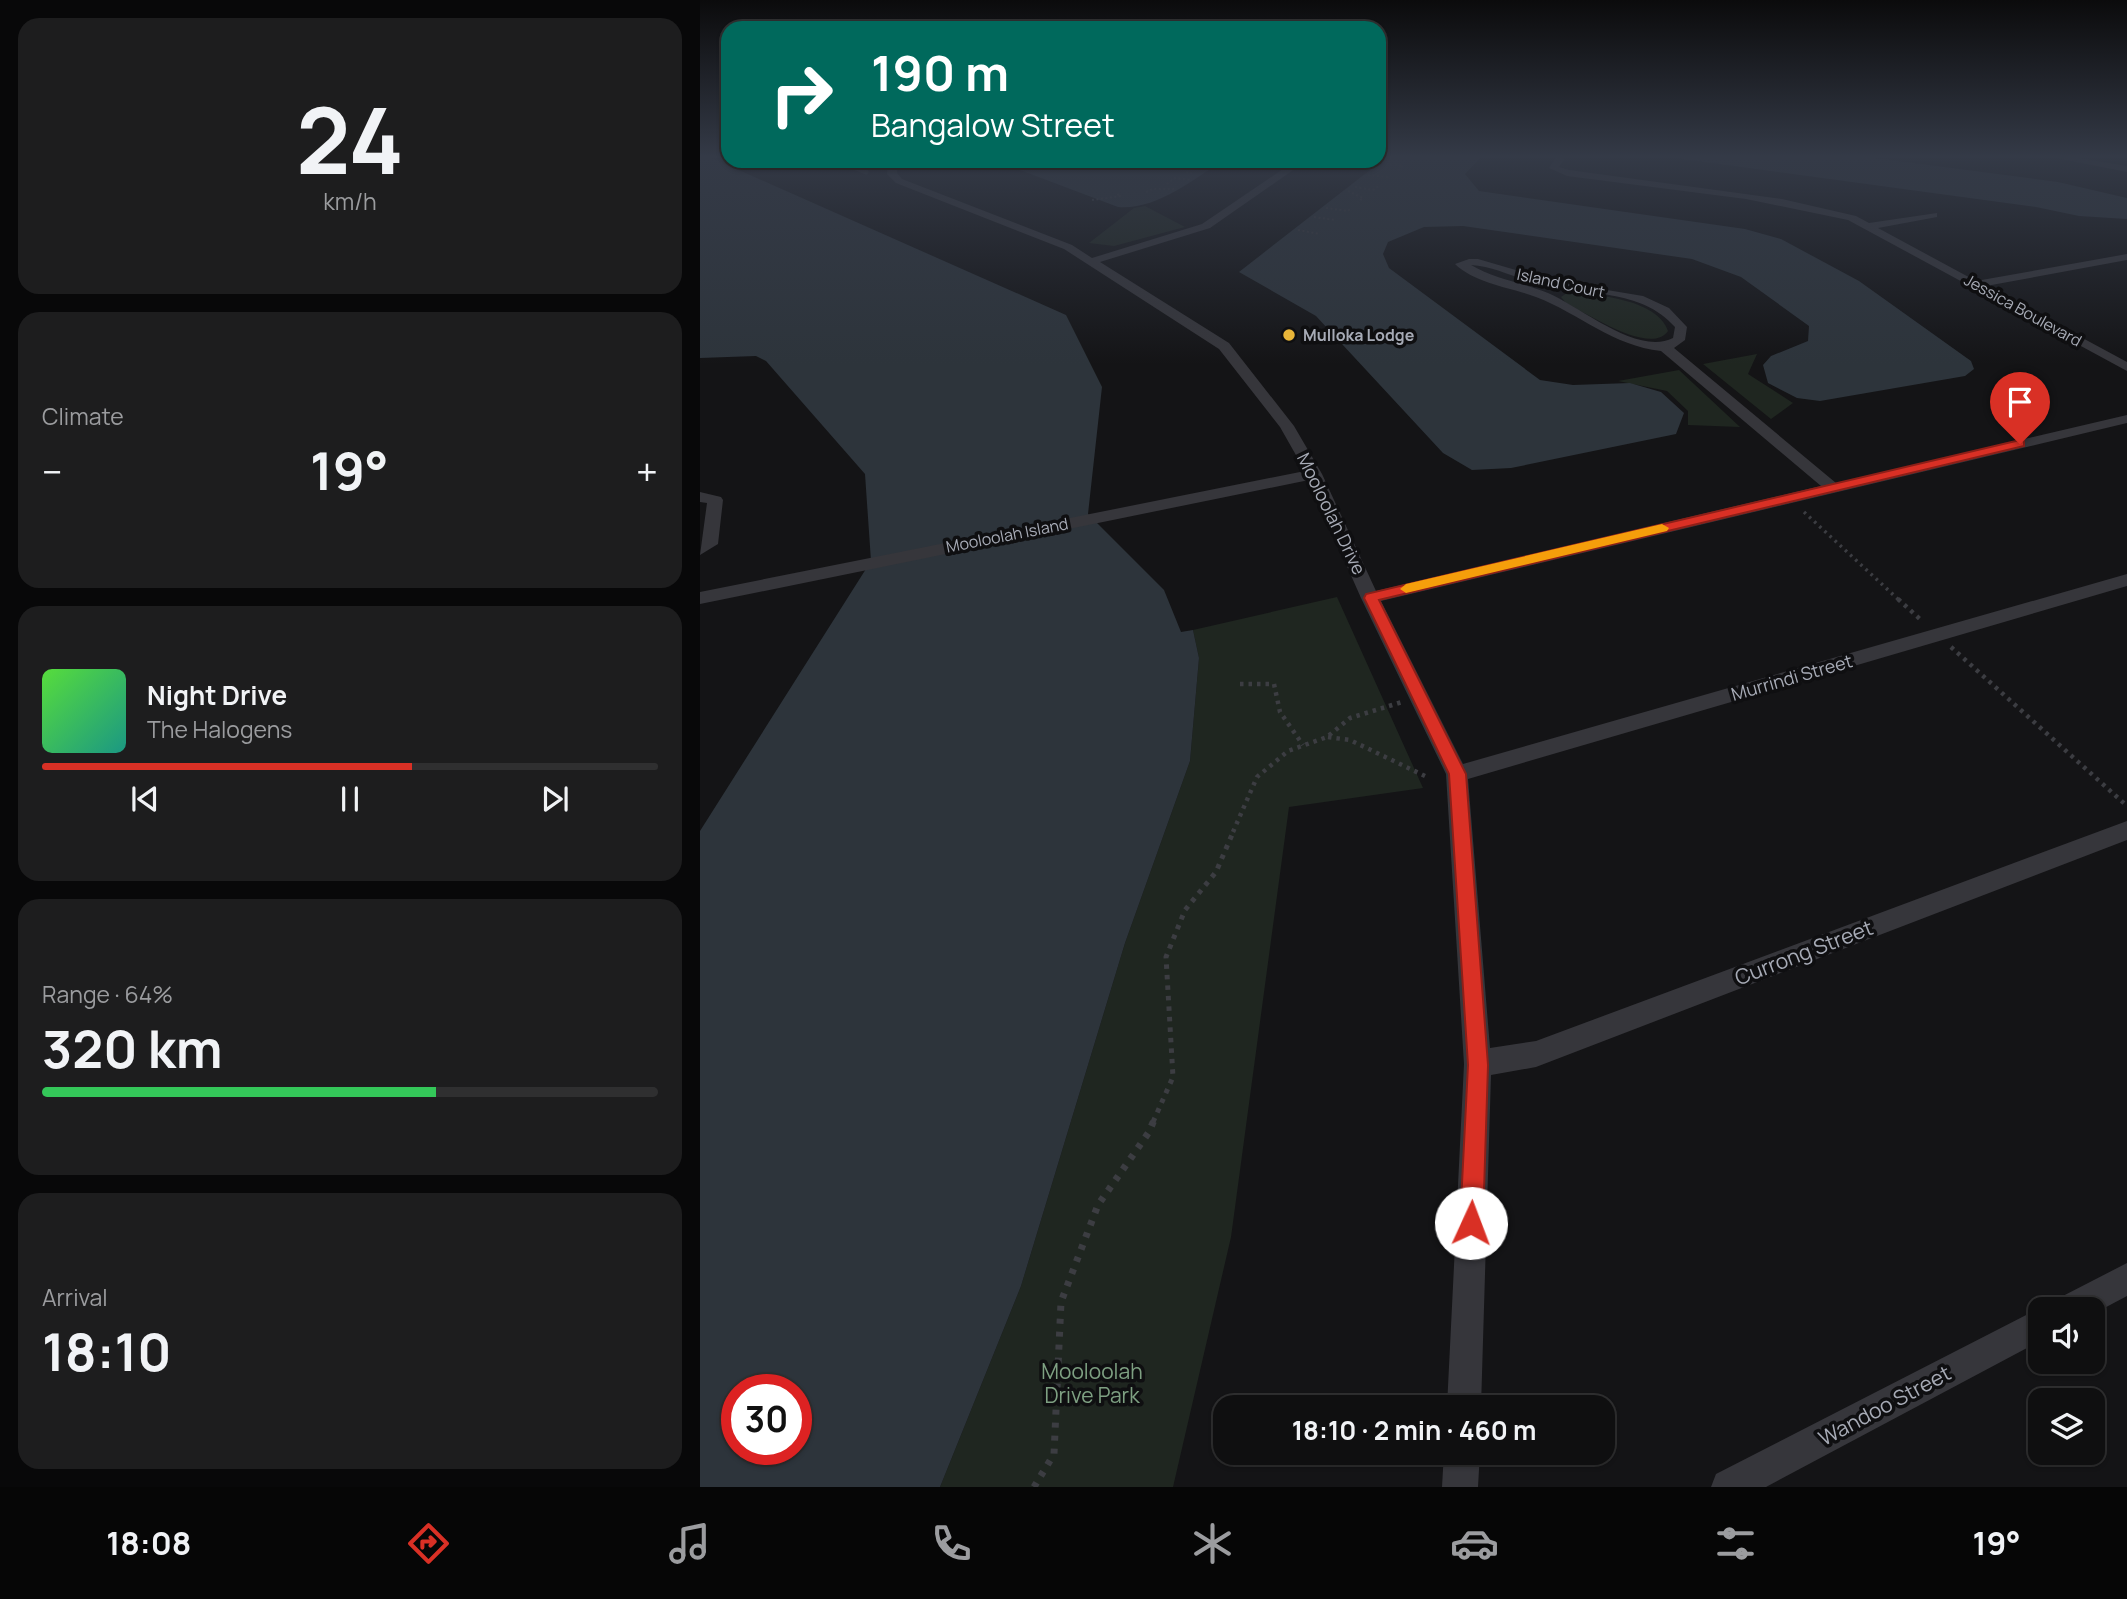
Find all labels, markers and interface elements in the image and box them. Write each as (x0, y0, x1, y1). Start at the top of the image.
text: 190 m (871, 39, 1009, 106)
icon: right (756, 49, 847, 140)
text: 24 (296, 77, 404, 201)
text: Bangalow Street (871, 103, 1115, 147)
text: km/h (323, 185, 377, 217)
street label: Island Court (1515, 263, 1607, 303)
street label: Jessica Boulevard (1960, 269, 2086, 351)
place label: Mulloka Lodge (1303, 324, 1415, 346)
marker: Mulloka Lodge (1281, 327, 1297, 343)
pin (1990, 372, 2050, 444)
icon: arrive (2001, 383, 2039, 421)
text: Climate (42, 400, 124, 432)
text: 19° (310, 435, 389, 506)
text: − (42, 445, 63, 497)
text: + (636, 445, 658, 497)
street label: Mooloolah Drive (1292, 449, 1372, 578)
street label: Mooloolah Island (944, 512, 1070, 558)
street label: Murrindi Street (1728, 648, 1855, 706)
text: Night Drive (147, 677, 287, 713)
text: The Halogens (147, 713, 292, 745)
icon: previous (126, 780, 164, 818)
icon: pause (331, 780, 369, 818)
icon: next (536, 780, 574, 818)
street label: Currong Street (1731, 913, 1877, 991)
text: Range · 64% (42, 978, 173, 1010)
text: 320 km (42, 1013, 223, 1084)
position arrow (1434, 1186, 1508, 1260)
text: Arrival (42, 1281, 108, 1313)
map controls (2028, 1297, 2105, 1465)
button: sound (2028, 1297, 2105, 1374)
text: 18:10 (42, 1316, 171, 1387)
park label: Mooloolah Drive Park (1041, 1357, 1143, 1409)
street label: Wandoo Street (1814, 1358, 1956, 1452)
speed limit sign: 30 (721, 1374, 812, 1465)
button: layers (2028, 1388, 2105, 1465)
text: 18:10 · 2 min · 460 m (1292, 1412, 1536, 1448)
icon: directions (404, 1519, 453, 1568)
icon: music (665, 1519, 714, 1568)
icon: phone (927, 1519, 976, 1568)
icon: climate (1188, 1519, 1237, 1568)
icon: car (1450, 1519, 1499, 1568)
icon: filters (1711, 1519, 1760, 1568)
text: 18:08 (106, 1521, 191, 1565)
text: 19° (1972, 1521, 2021, 1565)

